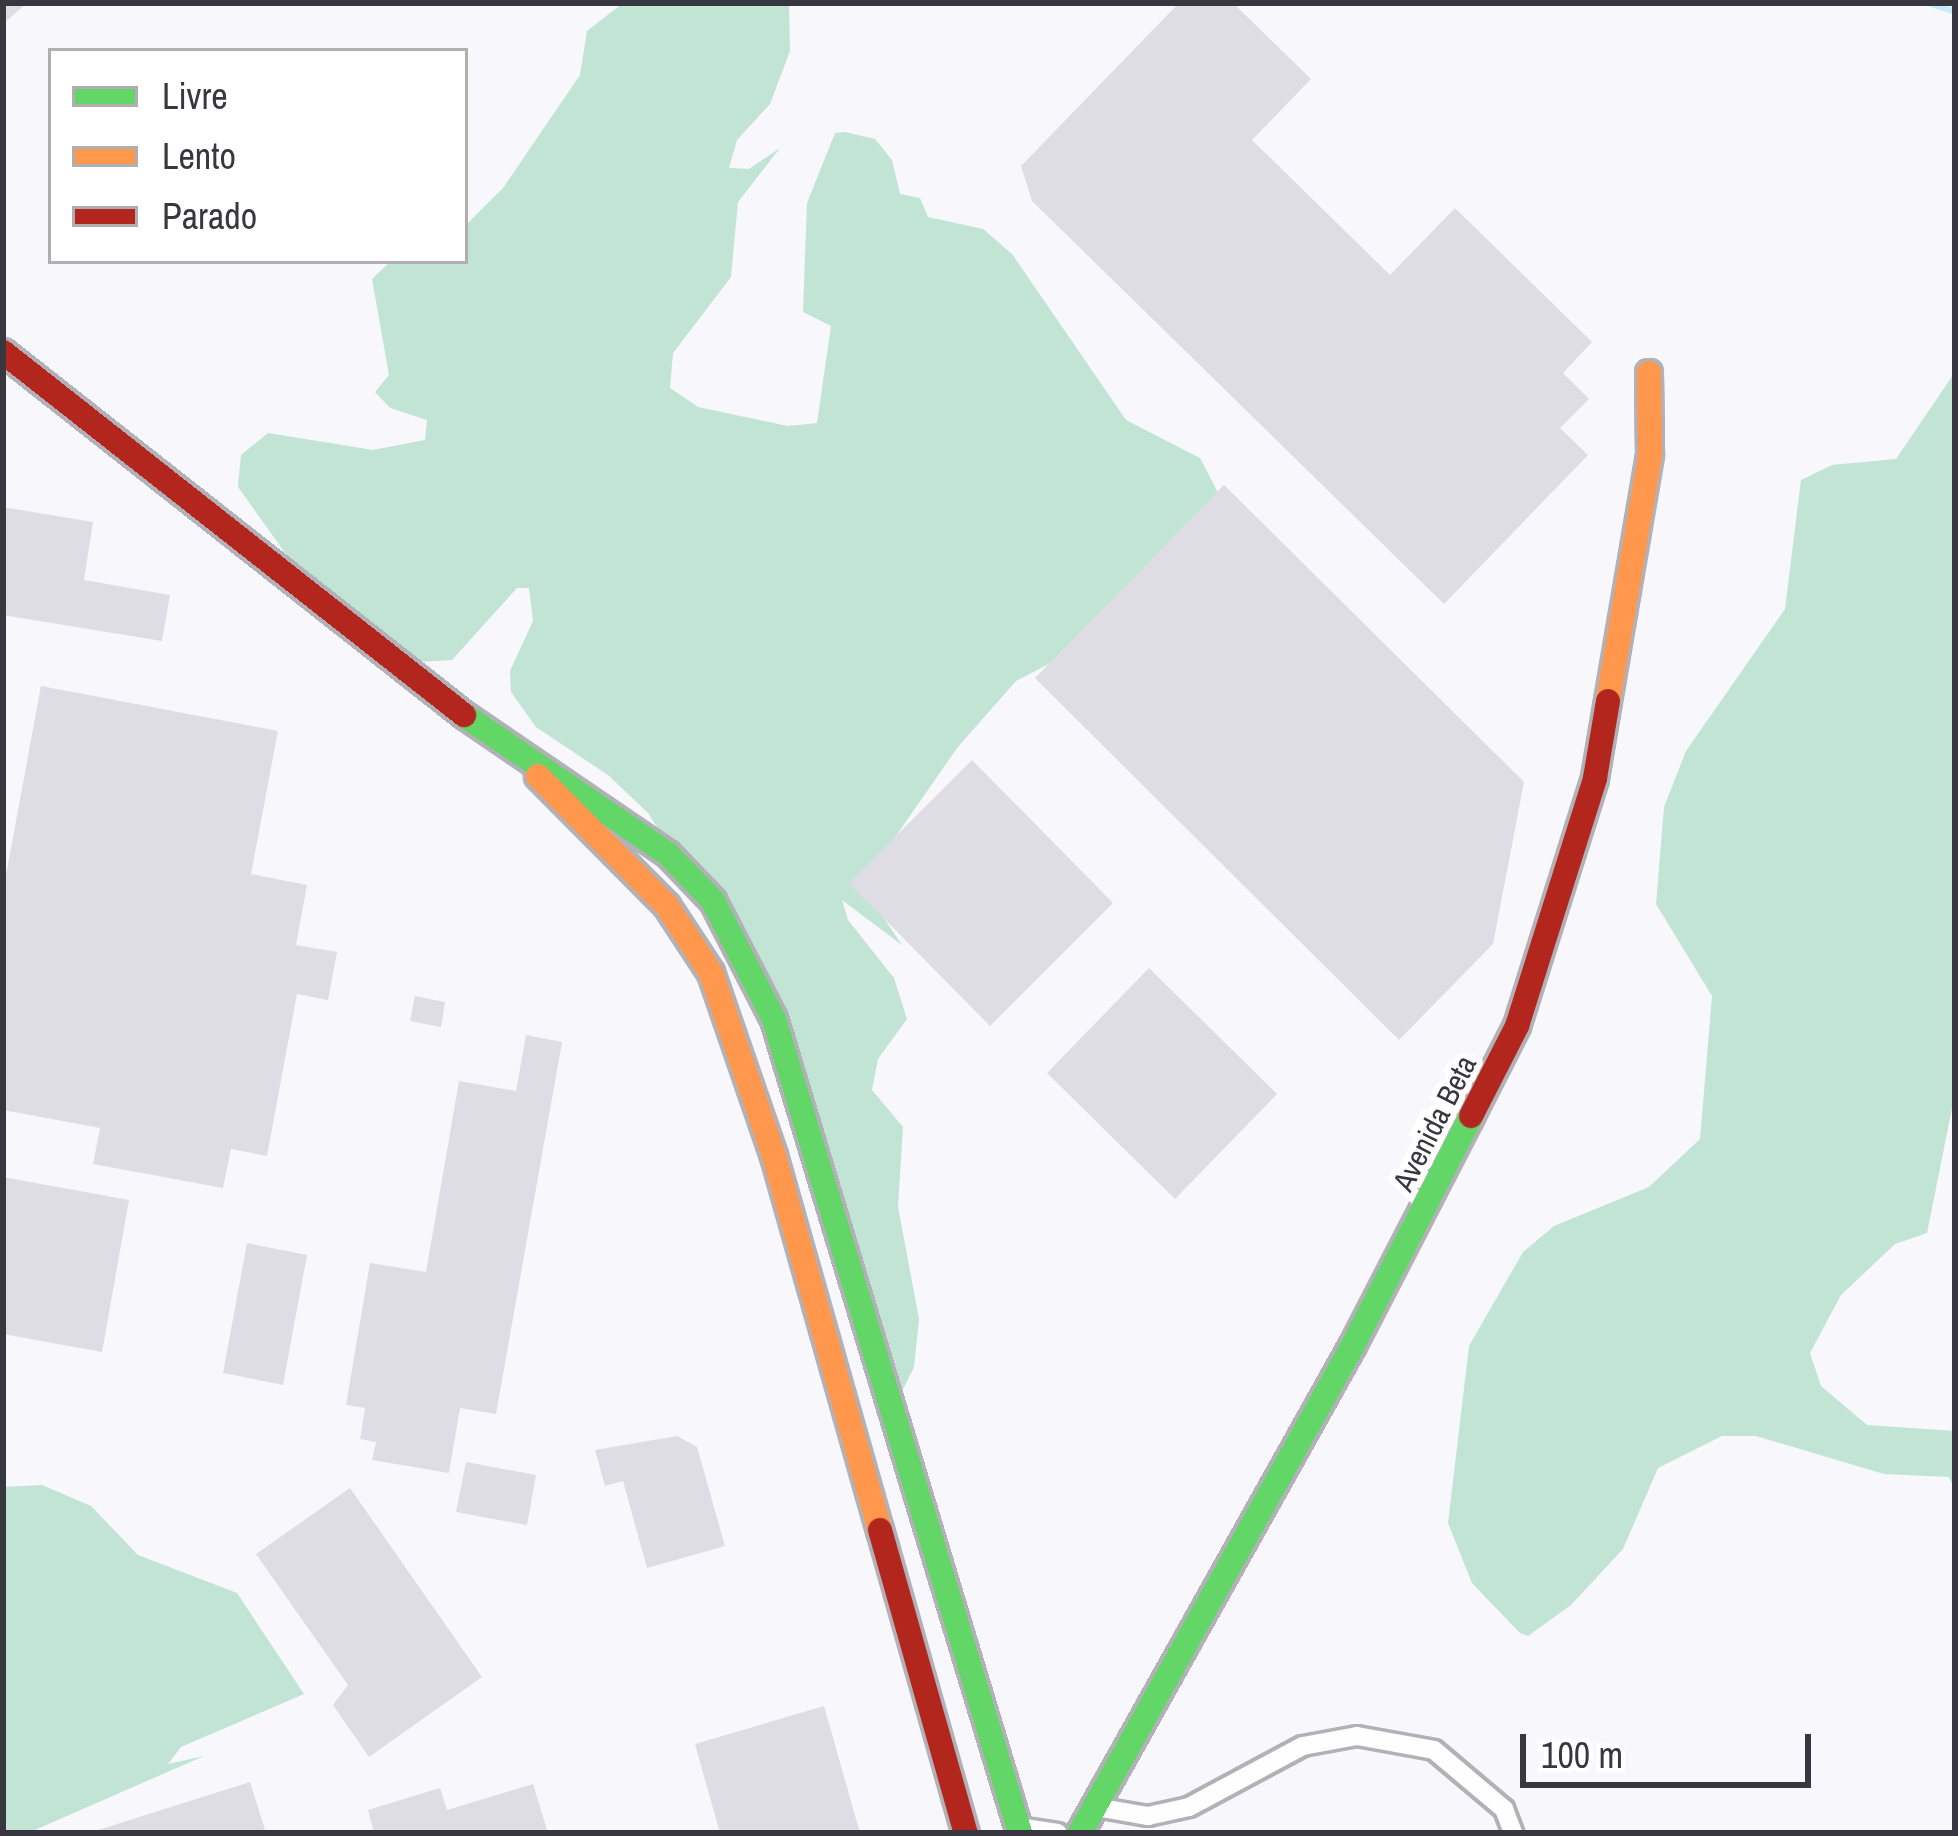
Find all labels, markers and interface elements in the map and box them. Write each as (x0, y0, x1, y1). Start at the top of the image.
legend (48, 48, 468, 264)
text: Livre (162, 72, 228, 120)
text: Lento (162, 132, 236, 180)
text: Parado (162, 192, 257, 240)
street label: Avenida Beta (1385, 1049, 1483, 1197)
scale bar (1526, 1710, 1817, 1784)
text: 100 m (1541, 1731, 1623, 1779)

